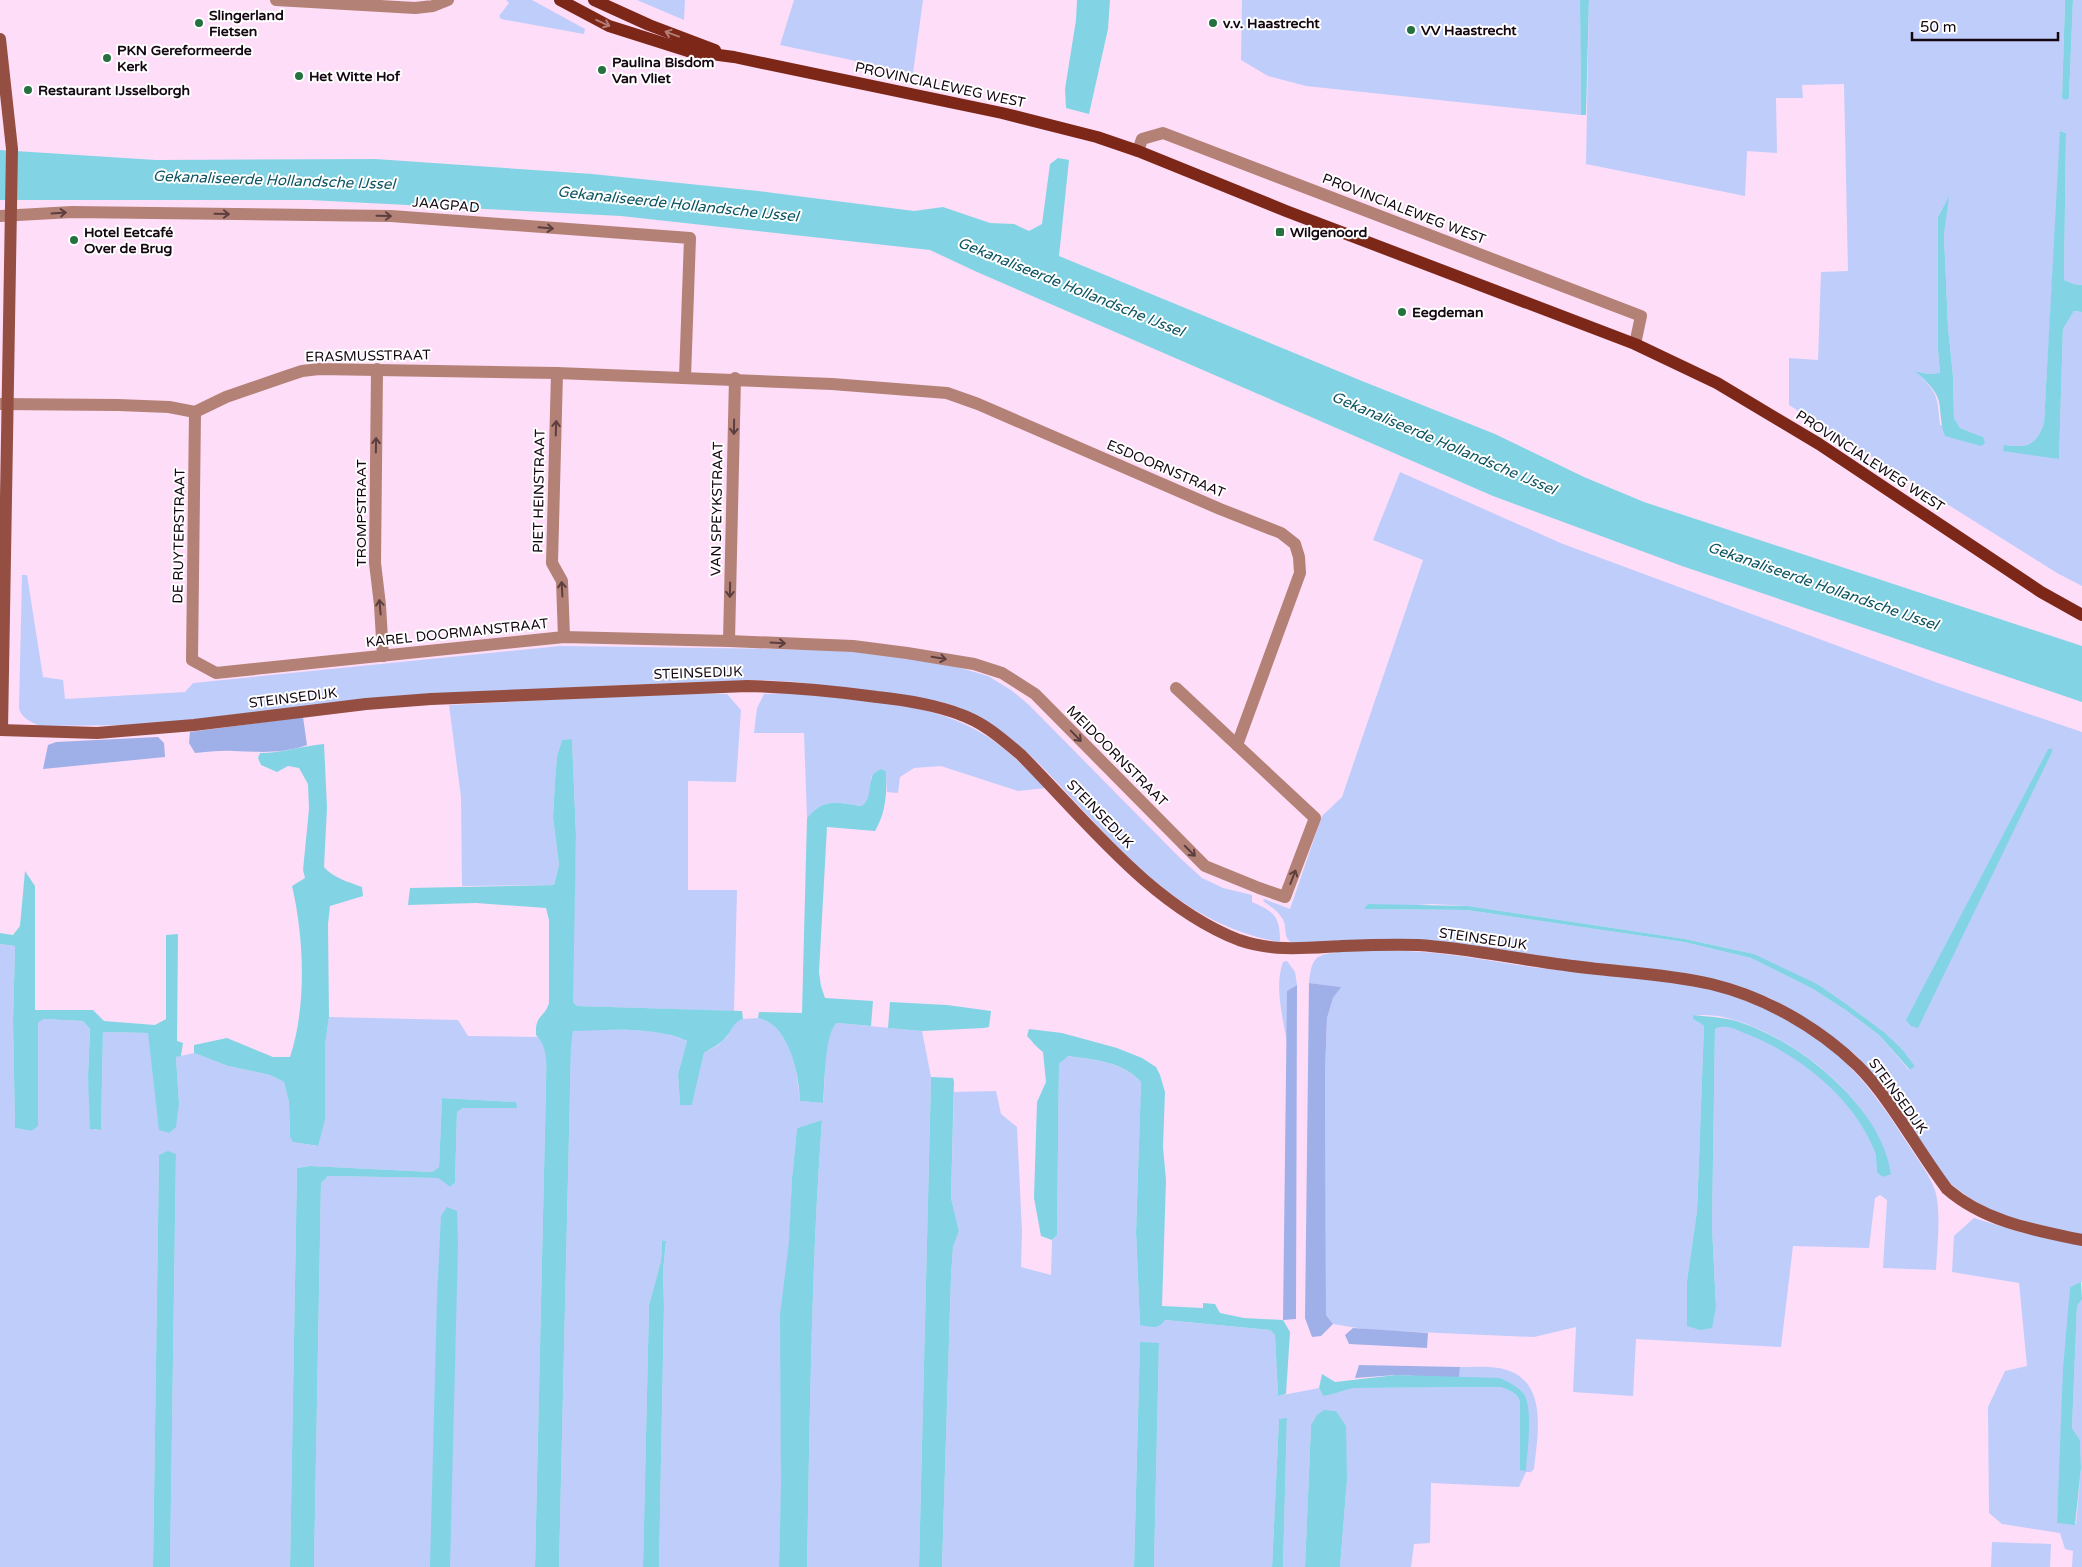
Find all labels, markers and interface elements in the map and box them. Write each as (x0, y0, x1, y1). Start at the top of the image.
place label: Slingerland Fietsen (209, 7, 284, 40)
scale bar (1912, 10, 2058, 42)
place label: v.v. Haastrecht (1223, 15, 1320, 32)
marker: Slingerland Fietsen (193, 17, 205, 29)
marker: v.v. Haastrecht (1207, 17, 1219, 29)
text: 50 m (1920, 18, 1957, 36)
one-way arrow (595, 19, 610, 28)
place label: VV Haastrecht (1421, 22, 1517, 39)
marker: VV Haastrecht (1405, 24, 1417, 36)
one-way arrow (665, 29, 680, 38)
place label: PKN Gereformeerde Kerk (117, 42, 252, 75)
marker: PKN Gereformeerde Kerk (101, 52, 113, 64)
place label: Paulina Bisdom Van Vliet (612, 54, 715, 87)
street label: PROVINCIALEWEG WEST (853, 59, 1027, 111)
marker: Paulina Bisdom Van Vliet (596, 64, 608, 76)
place label: Het Witte Hof (309, 68, 401, 85)
marker: Het Witte Hof (293, 70, 305, 82)
place label: Restaurant IJsselborgh (38, 82, 190, 99)
marker: Restaurant IJsselborgh (22, 84, 34, 96)
water label: Gekanaliseerde Hollandsche IJssel (153, 167, 398, 193)
street label: PROVINCIALEWEG WEST (1320, 170, 1489, 248)
water label: Gekanaliseerde Hollandsche IJssel (557, 182, 802, 226)
street label: JAAGPAD (412, 194, 480, 216)
one-way arrow (51, 208, 67, 218)
one-way arrow (213, 209, 229, 219)
one-way arrow (376, 211, 392, 221)
place label: Hotel Eetcafé Over de Brug (84, 224, 173, 257)
one-way arrow (538, 224, 554, 233)
place label: Wilgenoord (1290, 224, 1367, 241)
marker: Wilgenoord (1274, 226, 1286, 238)
water label: Gekanaliseerde Hollandsche IJssel (955, 233, 1189, 342)
marker: Hotel Eetcafé Over de Brug (68, 234, 80, 246)
place label: Eegdeman (1412, 304, 1484, 321)
marker: Eegdeman (1396, 306, 1408, 318)
street label: ERASMUSSTRAAT (305, 346, 431, 366)
water label: Gekanaliseerde Hollandsche IJssel (1329, 387, 1561, 499)
street label: PROVINCIALEWEG WEST (1793, 407, 1948, 516)
one-way arrow (729, 418, 739, 435)
one-way arrow (551, 421, 560, 437)
street label: PIET HEINSTRAAT (529, 428, 549, 553)
street label: ESDOORNSTRAAT (1104, 436, 1228, 502)
one-way arrow (371, 437, 381, 454)
street label: VAN SPEYKSTRAAT (707, 441, 727, 576)
street label: TROMPSTRAAT (353, 459, 370, 567)
street label: DE RUYTERSTRAAT (169, 468, 189, 604)
water label: Gekanaliseerde Hollandsche IJssel (1706, 538, 1943, 635)
one-way arrow (558, 581, 567, 597)
one-way arrow (725, 581, 735, 597)
one-way arrow (375, 599, 385, 615)
street label: KAREL DOORMANSTRAAT (365, 615, 550, 651)
one-way arrow (769, 638, 785, 647)
one-way arrow (931, 653, 947, 663)
street label: STEINSEDIJK (653, 663, 743, 683)
street label: STEINSEDIJK (248, 684, 338, 712)
street label: MEIDOORNSTRAAT (1063, 702, 1171, 810)
one-way arrow (1070, 730, 1082, 742)
street label: STEINSEDIJK (1063, 776, 1137, 852)
one-way arrow (1184, 845, 1196, 858)
one-way arrow (1289, 870, 1298, 886)
street label: STEINSEDIJK (1438, 924, 1528, 954)
street label: STEINSEDIJK (1865, 1055, 1931, 1137)

